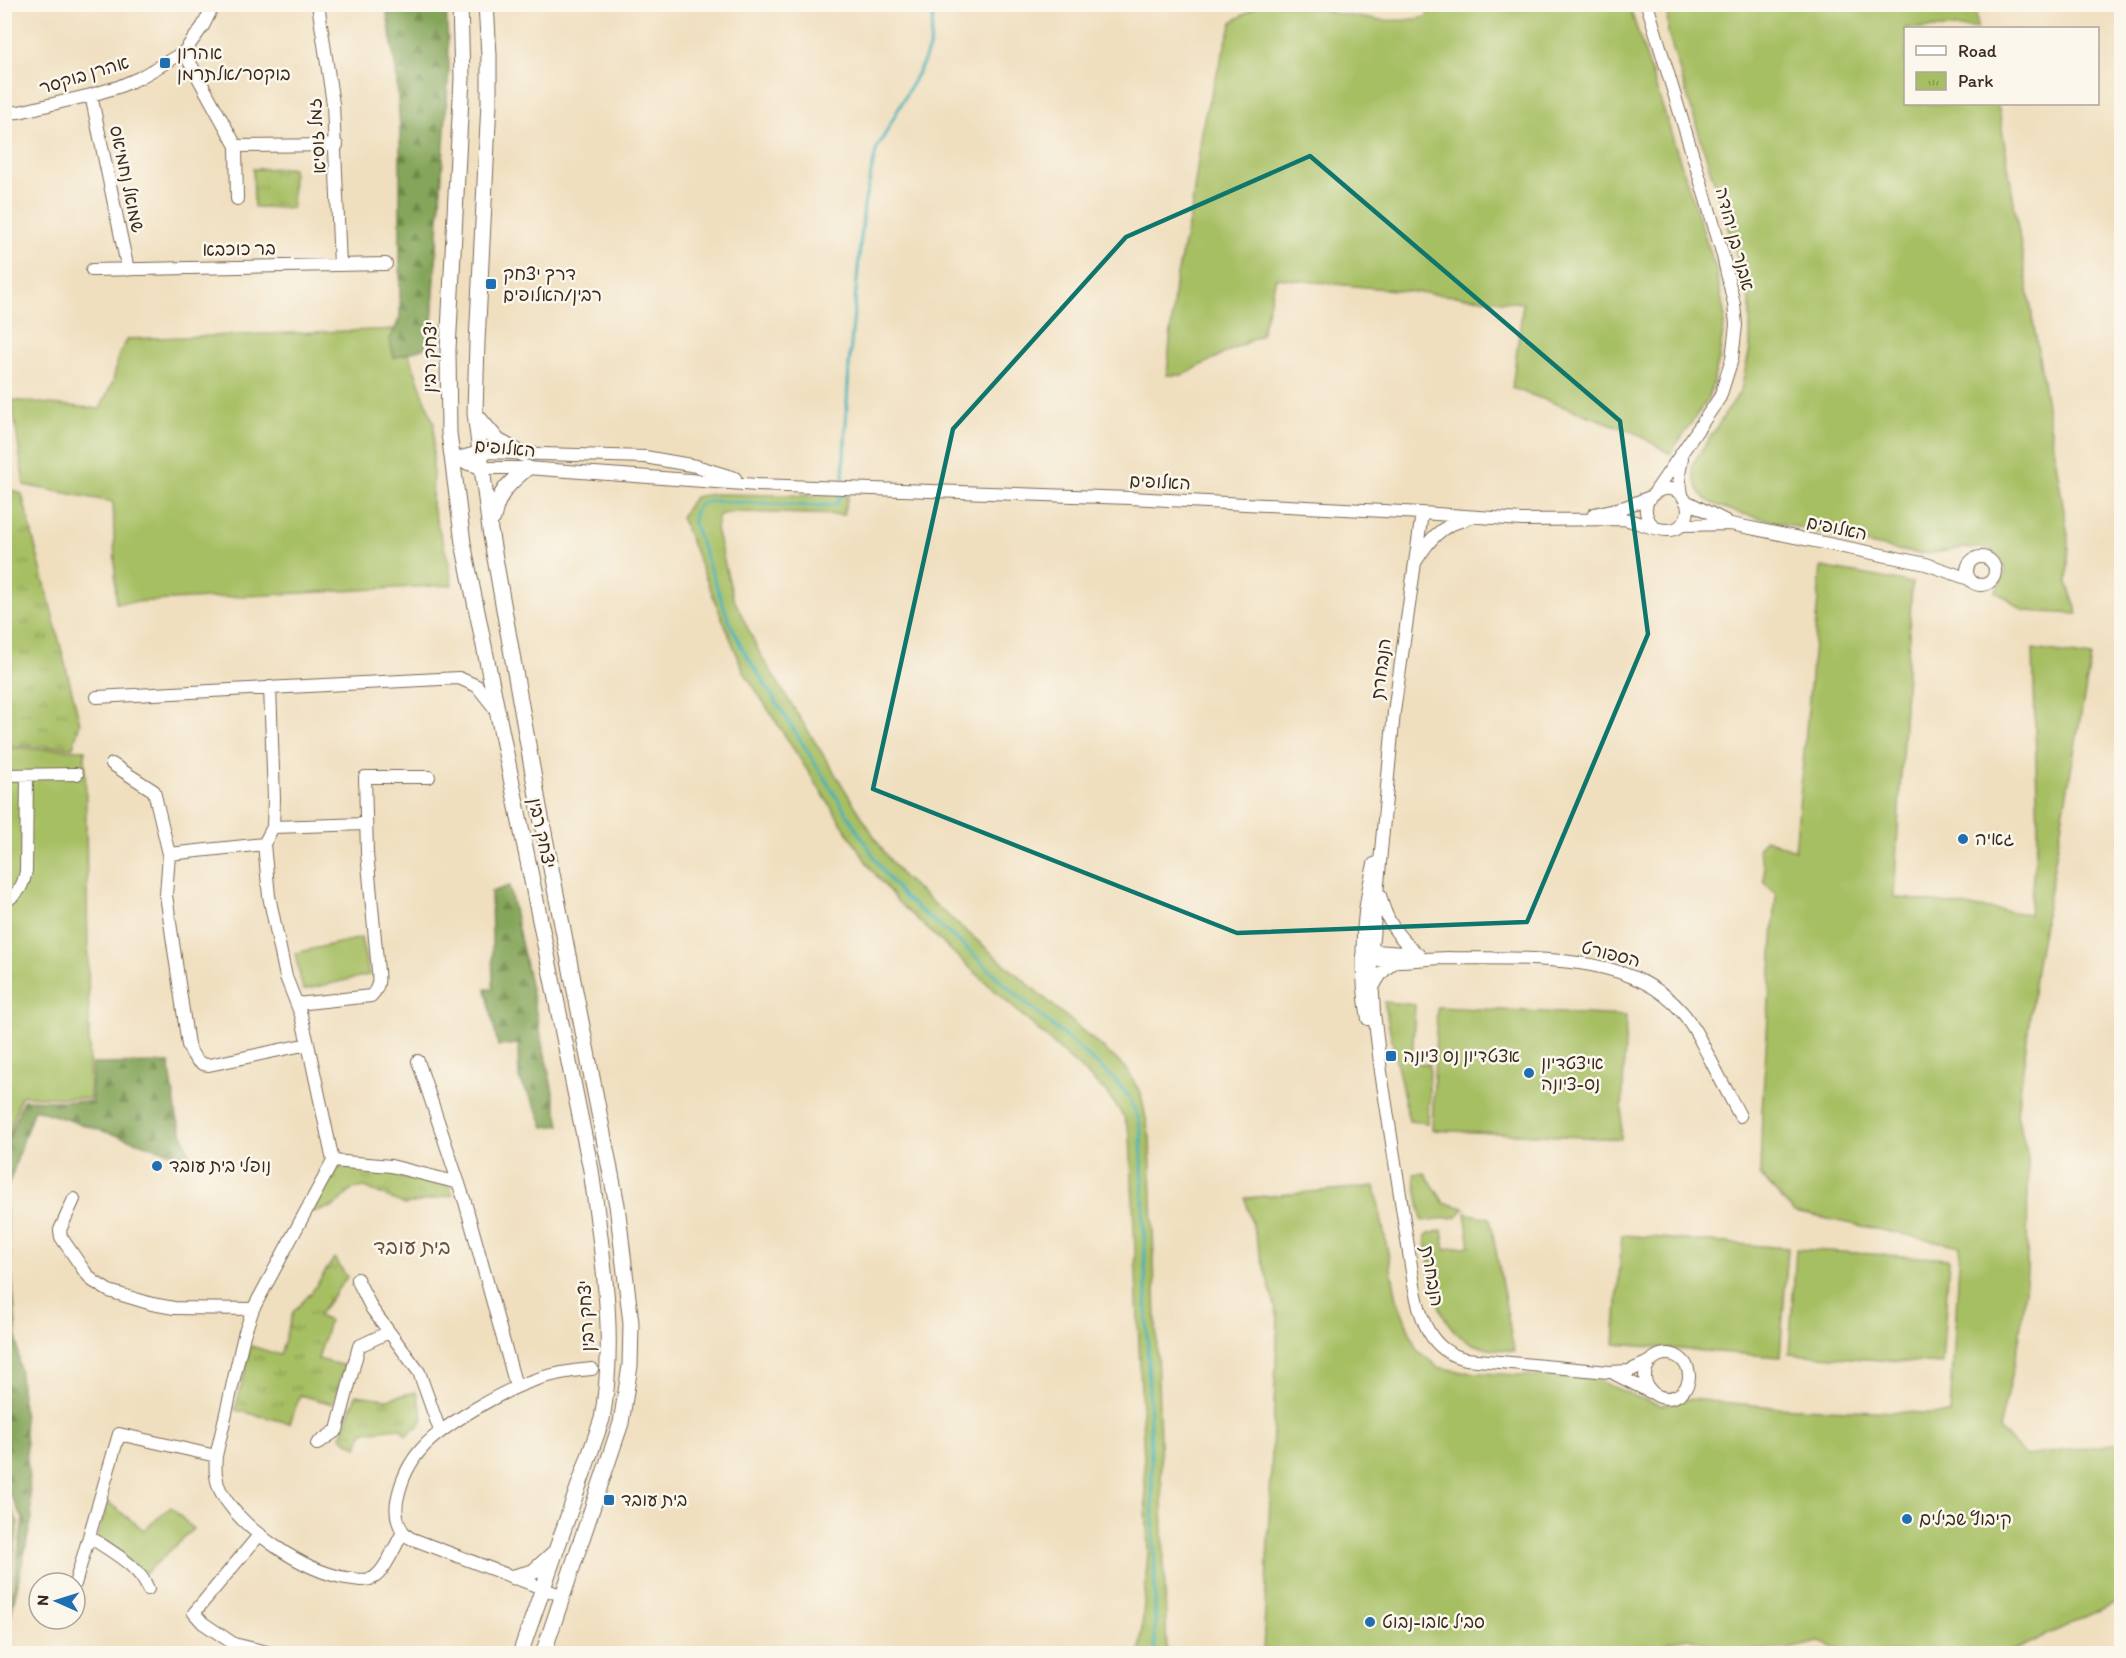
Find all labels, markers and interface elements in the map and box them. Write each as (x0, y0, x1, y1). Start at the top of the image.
legend (1904, 27, 2099, 105)
text: Road (1958, 40, 1997, 62)
place label: אהרון בוקסר/אלתרמן (177, 42, 291, 85)
street label: אהרן בוקסר (37, 51, 132, 99)
marker: אהרון בוקסר/אלתרמן (158, 56, 172, 70)
text: Park (1958, 70, 1993, 92)
street label: זמל זוסיא (303, 97, 331, 175)
street label: שמואל נחמיאס (105, 123, 149, 235)
street label: אבנר בן יהודה (1711, 185, 1759, 293)
street label: בר כוכבא (202, 237, 276, 261)
place label: דרך יצחק רבין/האלופים (503, 263, 602, 306)
marker: דרך יצחק רבין/האלופים (484, 277, 498, 291)
street label: יצחק רבין (418, 321, 442, 393)
street label: האלופים (473, 434, 537, 462)
street label: האלופים (1129, 469, 1191, 495)
street label: האלופים (1805, 511, 1869, 545)
street label: הנבחרת (1366, 637, 1396, 701)
street label: יצחק רבין (524, 796, 560, 870)
place label: גאיה (1975, 828, 2014, 850)
marker: גאיה (1956, 832, 1970, 846)
street label: הספורט (1579, 936, 1643, 972)
place label: אצטדיון נס ציונה (1403, 1045, 1520, 1067)
marker: אצטדיון נס ציונה (1384, 1049, 1398, 1063)
place label: איצטדיון נס-ציונה (1541, 1052, 1604, 1095)
marker: איצטדיון נס-ציונה (1522, 1066, 1536, 1080)
place label: נופלי בית עובד (169, 1155, 271, 1177)
marker: נופלי בית עובד (150, 1159, 164, 1173)
district label: בית עובד (373, 1234, 451, 1259)
street label: הנבחרת (1416, 1244, 1448, 1308)
street label: יצחק רבין (573, 1280, 599, 1352)
place label: בית עובד (621, 1489, 687, 1511)
marker: בית עובד (602, 1493, 616, 1507)
place label: קיבוץ שבילים (1919, 1508, 2012, 1530)
marker: קיבוץ שבילים (1900, 1512, 1914, 1526)
north arrow (27, 1571, 87, 1631)
text: N (33, 1594, 52, 1606)
place label: סביל אבו-נבוט (1382, 1611, 1485, 1633)
marker: סביל אבו-נבוט (1363, 1615, 1377, 1629)

